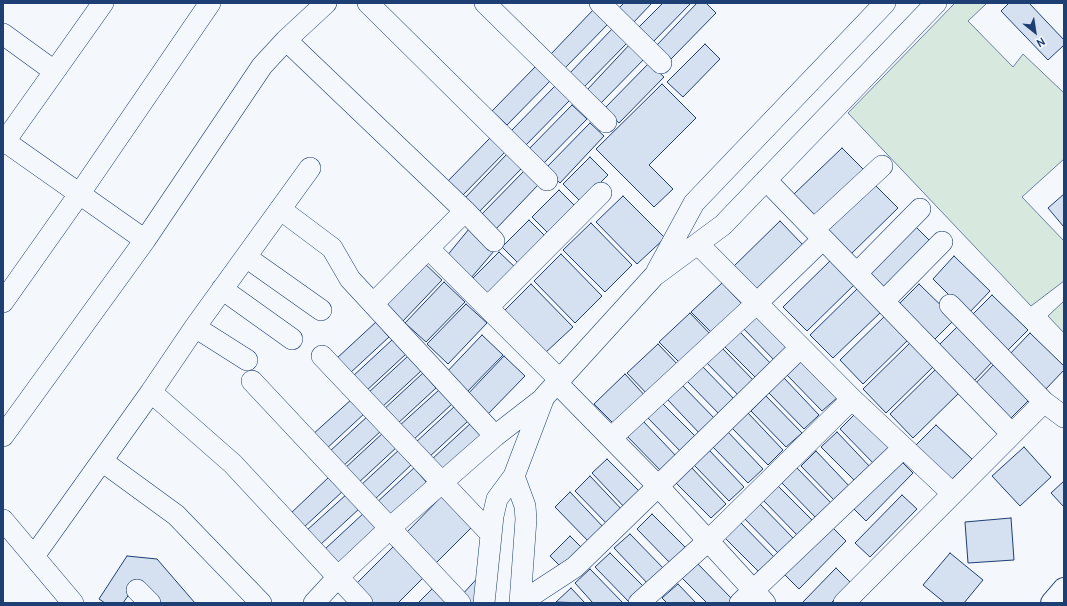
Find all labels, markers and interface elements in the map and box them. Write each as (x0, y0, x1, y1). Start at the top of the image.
north arrow (1015, 12, 1055, 52)
text: N (1034, 34, 1048, 50)

